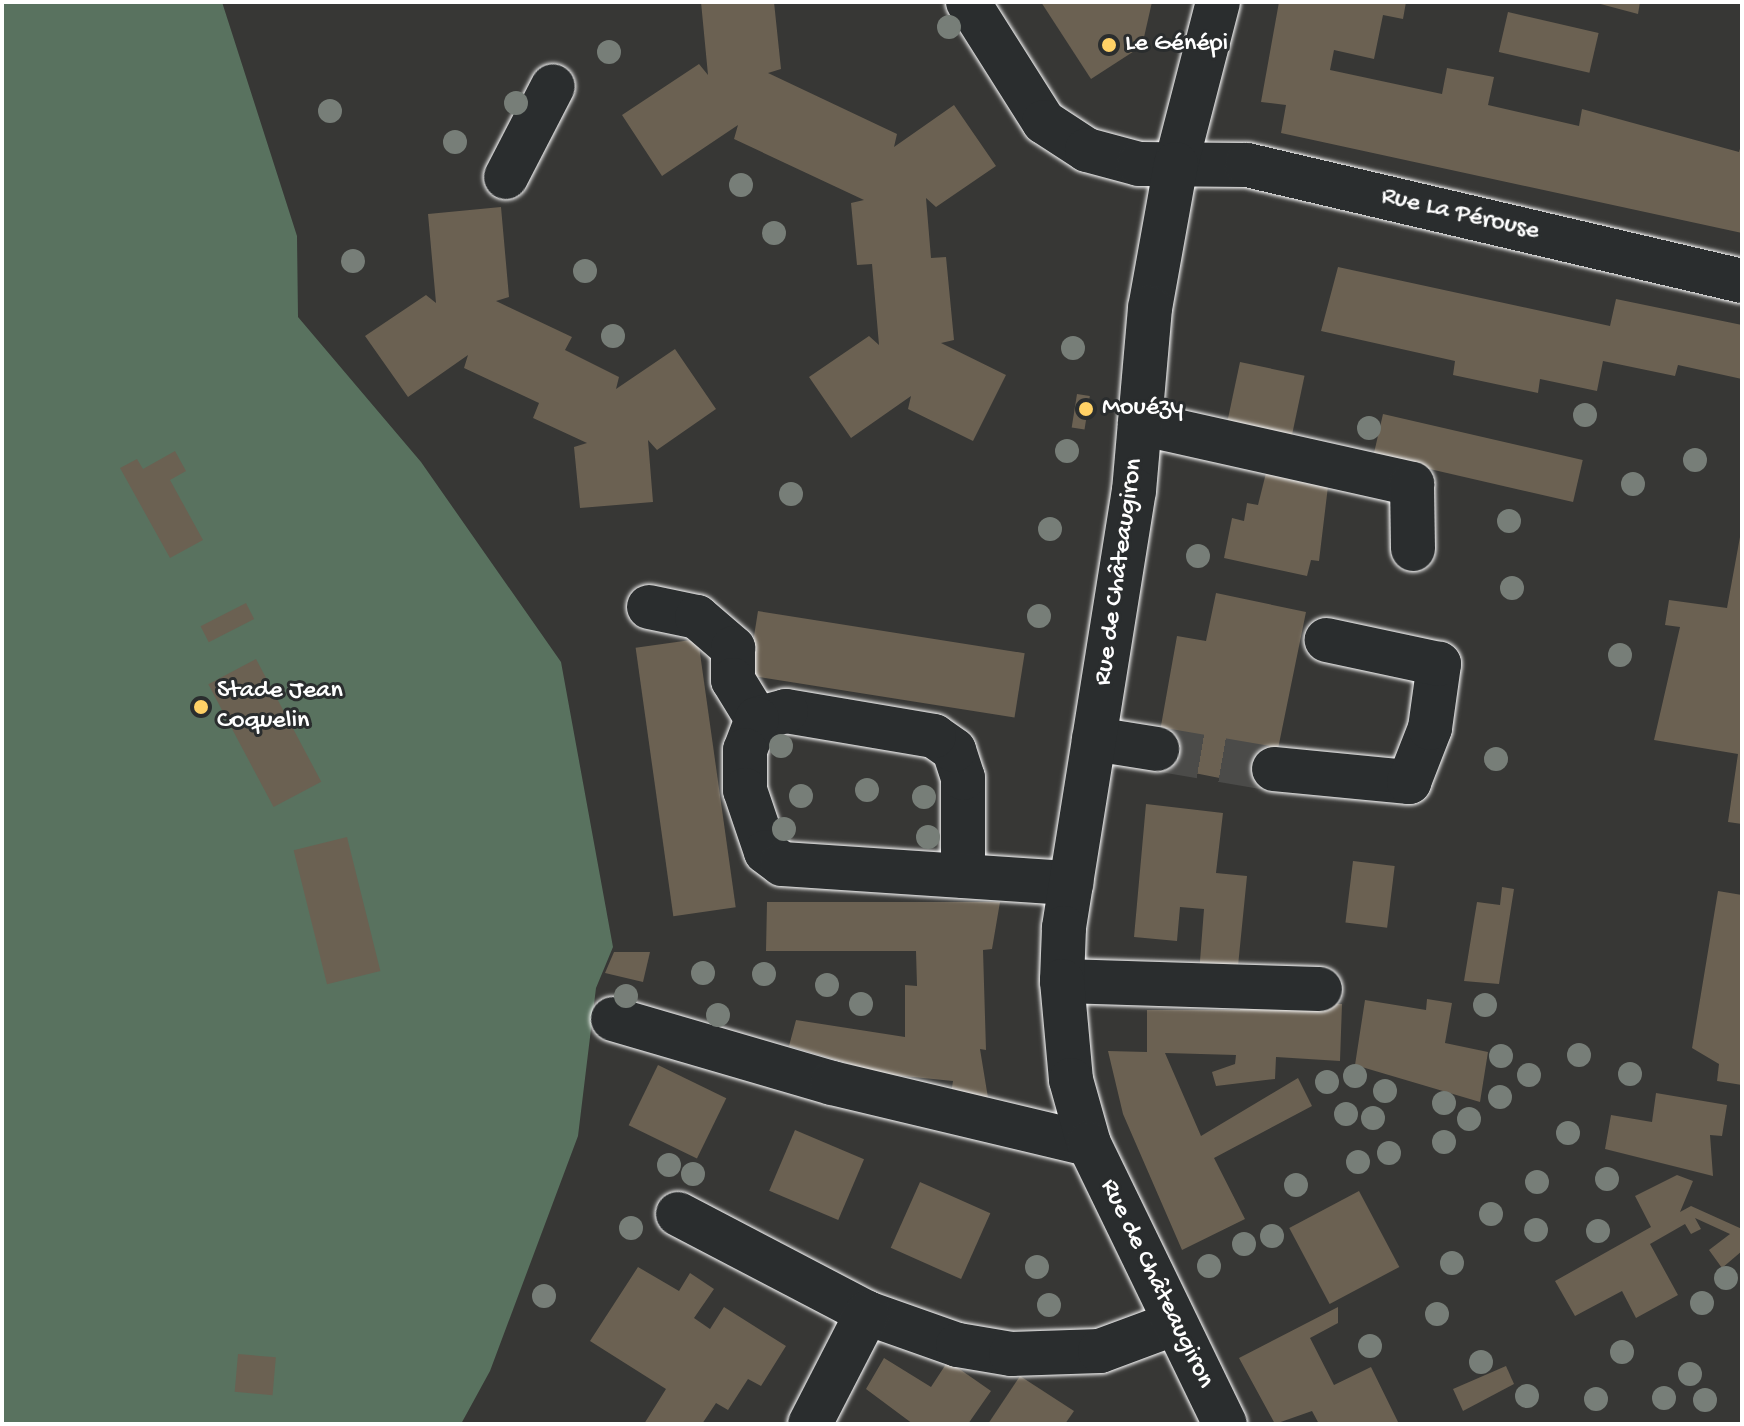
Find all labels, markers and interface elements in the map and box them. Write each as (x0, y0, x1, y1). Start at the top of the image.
place label: Le Génépi (1125, 29, 1228, 61)
marker: Le Génépi (1100, 36, 1118, 54)
street label: Rue La Pérouse (1378, 182, 1542, 248)
place label: Mouézy (1102, 393, 1183, 425)
marker: Mouézy (1077, 400, 1095, 418)
street label: Rue de Châteaugiron (1089, 457, 1151, 687)
place label: Stade Jean Coquelin (217, 676, 343, 738)
marker: Stade Jean Coquelin (192, 698, 210, 716)
street label: Rue de Châteaugiron (1092, 1174, 1220, 1394)

